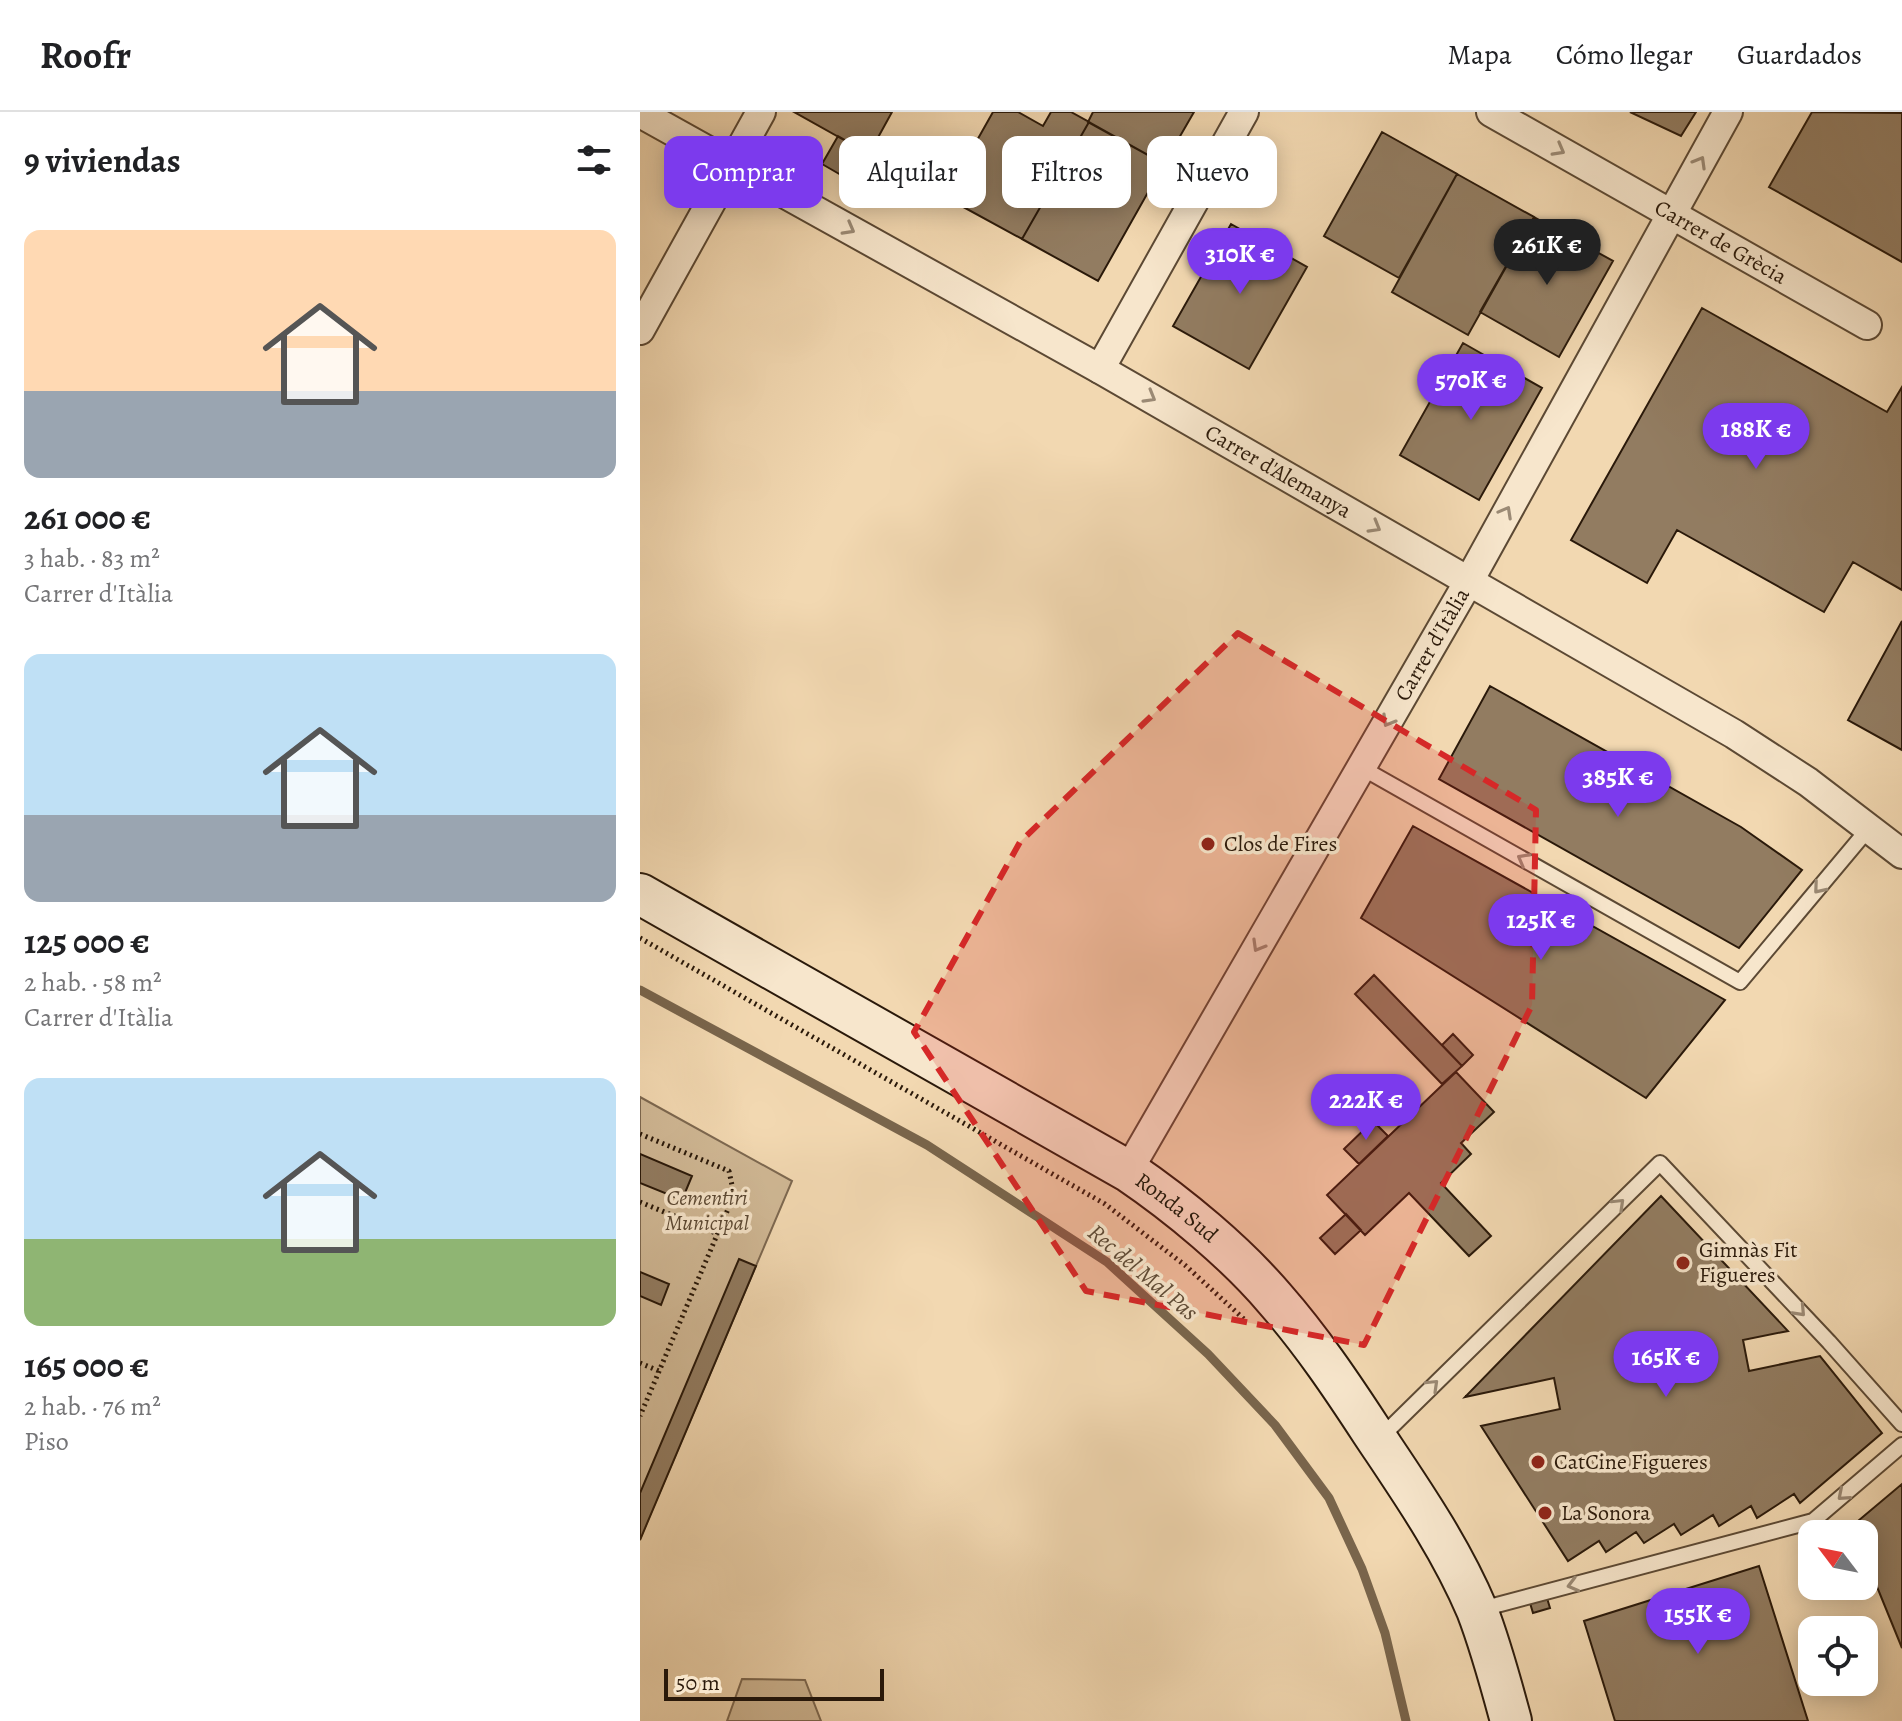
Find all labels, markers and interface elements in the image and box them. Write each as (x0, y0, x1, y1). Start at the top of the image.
text: Roofr (40, 29, 131, 81)
text: Mapa (1448, 36, 1512, 74)
text: Cómo llegar (1556, 36, 1693, 74)
text: Guardados (1737, 36, 1862, 74)
chip: Comprar (664, 136, 823, 208)
chip: Alquilar (839, 136, 986, 208)
chip: Filtros (1002, 136, 1131, 208)
chip: Nuevo (1147, 136, 1277, 208)
text: 9 viviendas (24, 137, 181, 184)
icon: filters (572, 138, 616, 182)
one-way arrow (1550, 140, 1565, 156)
one-way arrow (1690, 156, 1705, 170)
street label: Carrer de Grècia (1649, 193, 1793, 292)
one-way arrow (841, 219, 855, 235)
pin: 261K € (1482, 219, 1612, 287)
text: 261K € (1512, 227, 1582, 262)
pin: 310K € (1175, 228, 1305, 296)
text: 310K € (1205, 236, 1275, 271)
icon: home (248, 282, 392, 426)
pin: 570K € (1406, 354, 1536, 422)
text: 570K € (1435, 362, 1507, 397)
one-way arrow (1141, 387, 1156, 403)
pin: 188K € (1691, 403, 1821, 471)
text: 188K € (1721, 411, 1791, 446)
street label: Carrer d'Alemanya (1199, 418, 1358, 526)
text: 261 000 € (24, 494, 151, 541)
one-way arrow (1496, 506, 1512, 521)
one-way arrow (1366, 517, 1381, 533)
text: 3 hab. · 83 m² (24, 541, 160, 576)
text: Carrer d'Itàlia (24, 576, 173, 611)
street label: Carrer d'Itàlia (1388, 582, 1477, 707)
icon: home (248, 706, 392, 850)
one-way arrow (1382, 712, 1398, 727)
pin: 385K € (1553, 751, 1683, 819)
text: 385K € (1582, 759, 1654, 794)
place label: Clos de Fires (1224, 829, 1337, 859)
marker: Clos de Fires (1199, 835, 1217, 853)
one-way arrow (1517, 853, 1532, 869)
one-way arrow (1814, 879, 1829, 893)
pin: 125K € (1476, 894, 1606, 962)
text: 125K € (1506, 902, 1576, 937)
text: 125 000 € (24, 918, 150, 965)
one-way arrow (1252, 937, 1268, 952)
text: 2 hab. · 58 m² (24, 965, 162, 1000)
text: Carrer d'Itàlia (24, 1000, 173, 1035)
pin: 222K € (1301, 1074, 1431, 1142)
text: 222K € (1329, 1082, 1403, 1117)
icon: home (248, 1130, 392, 1274)
street label: Ronda Sud (1129, 1166, 1225, 1250)
park label: Cementiri Municipal (665, 1183, 750, 1238)
one-way arrow (1610, 1198, 1624, 1213)
water label: Rec del Mal Pas (1081, 1216, 1205, 1328)
place label: Gimnàs Fit Figueres (1699, 1235, 1798, 1290)
marker: Gimnàs Fit Figueres (1674, 1254, 1692, 1272)
one-way arrow (1790, 1301, 1804, 1316)
pin: 165K € (1601, 1331, 1731, 1399)
text: 165K € (1631, 1339, 1701, 1374)
text: 165 000 € (24, 1342, 149, 1389)
one-way arrow (1424, 1380, 1438, 1395)
text: 2 hab. · 76 m² (24, 1389, 161, 1424)
text: Piso (24, 1424, 69, 1459)
place label: CatCine Figueres (1554, 1447, 1708, 1477)
marker: CatCine Figueres (1529, 1453, 1547, 1471)
one-way arrow (1837, 1486, 1852, 1500)
place label: La Sonora (1561, 1498, 1651, 1528)
marker: La Sonora (1536, 1504, 1554, 1522)
north arrow (1798, 1520, 1878, 1600)
map controls (1798, 1520, 1878, 1696)
one-way arrow (1566, 1575, 1580, 1592)
pin: 155K € (1633, 1588, 1763, 1656)
text: 155K € (1664, 1596, 1732, 1631)
button: locate (1798, 1616, 1878, 1696)
scale bar (664, 1665, 884, 1701)
text: 50 m (676, 1668, 720, 1698)

